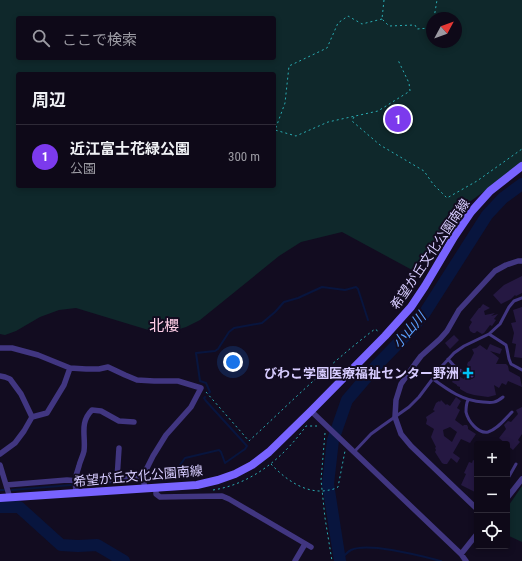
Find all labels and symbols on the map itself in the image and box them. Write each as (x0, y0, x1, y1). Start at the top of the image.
north arrow (426, 12, 462, 48)
pin: 1 (385, 104, 411, 134)
street label: 希望が丘文化公園南線 (387, 196, 473, 312)
water label: 小山川 (389, 307, 430, 351)
district label: 北櫻 (149, 317, 179, 335)
your location (223, 352, 243, 372)
place label: びわこ学園医療福祉センター野洲 (264, 366, 459, 381)
marker: びわこ学園医療福祉センター野洲 (462, 367, 474, 379)
street label: 希望が丘文化公園南線 (73, 463, 203, 489)

